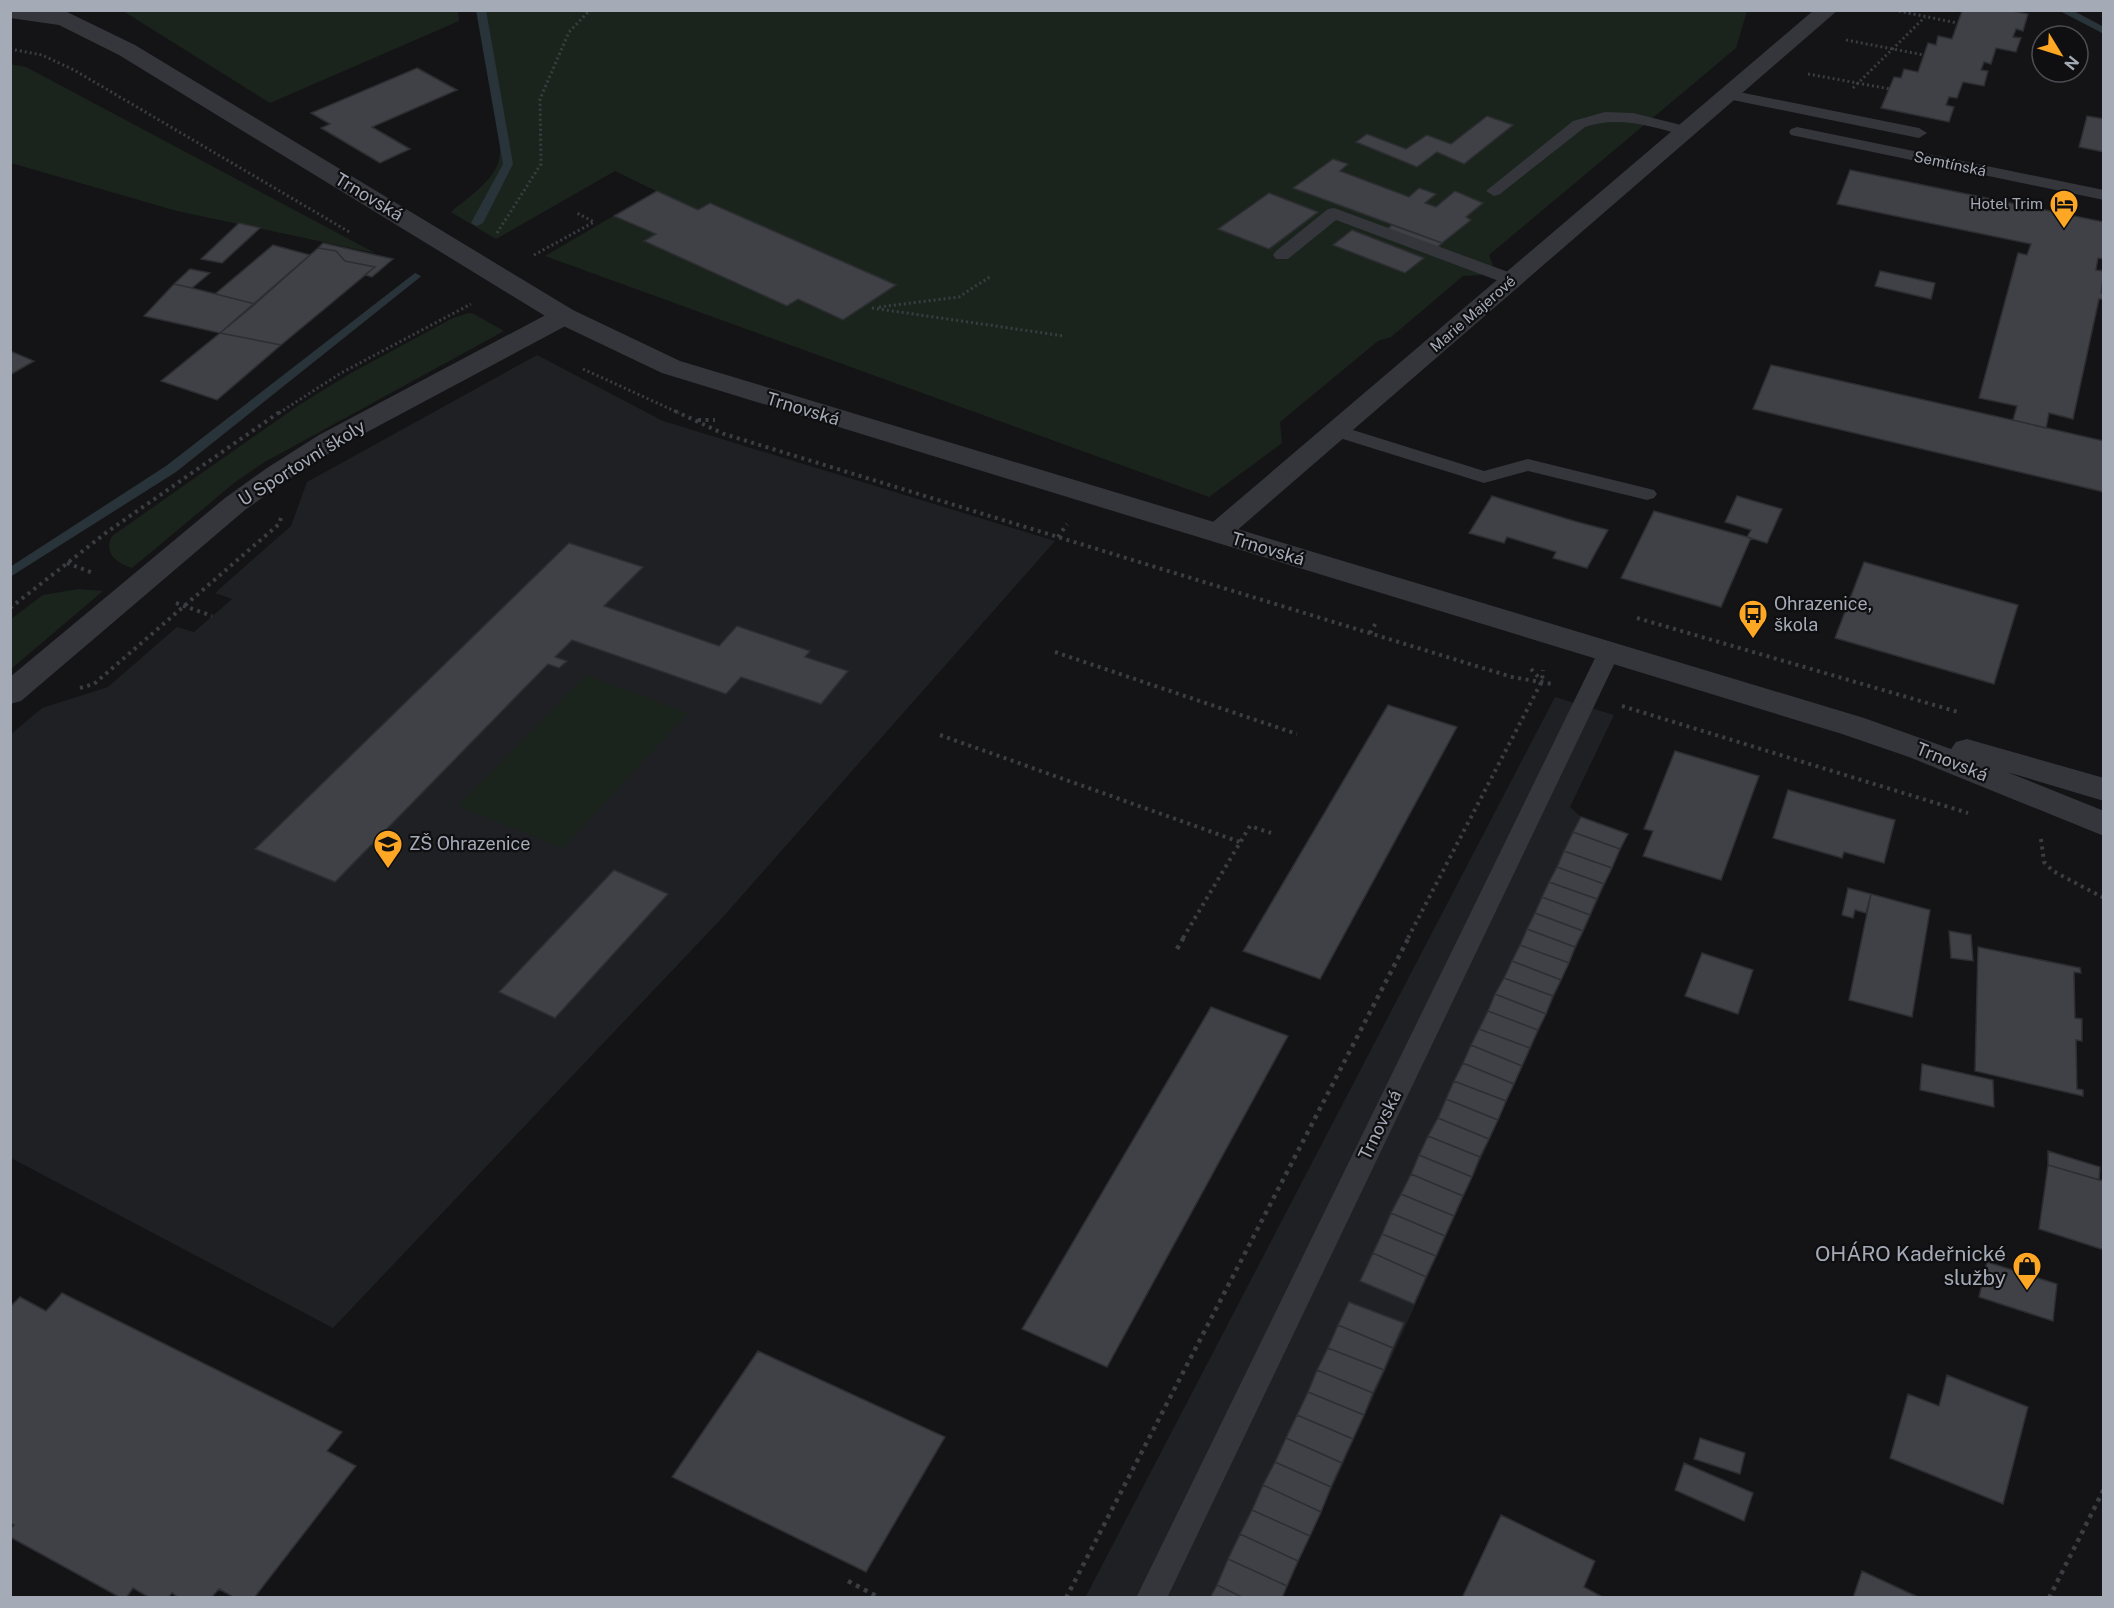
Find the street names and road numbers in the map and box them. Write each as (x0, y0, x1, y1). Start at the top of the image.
street label: Semtínská (1912, 148, 1988, 179)
street label: Trnovská (332, 168, 407, 225)
street label: Marie Majerové (1427, 272, 1519, 355)
street label: Trnovská (764, 387, 842, 430)
street label: U Sportovní školy (235, 415, 369, 510)
street label: Trnovská (1229, 527, 1307, 570)
street label: Trnovská (1913, 738, 1991, 785)
street label: Trnovská (1354, 1086, 1406, 1163)

